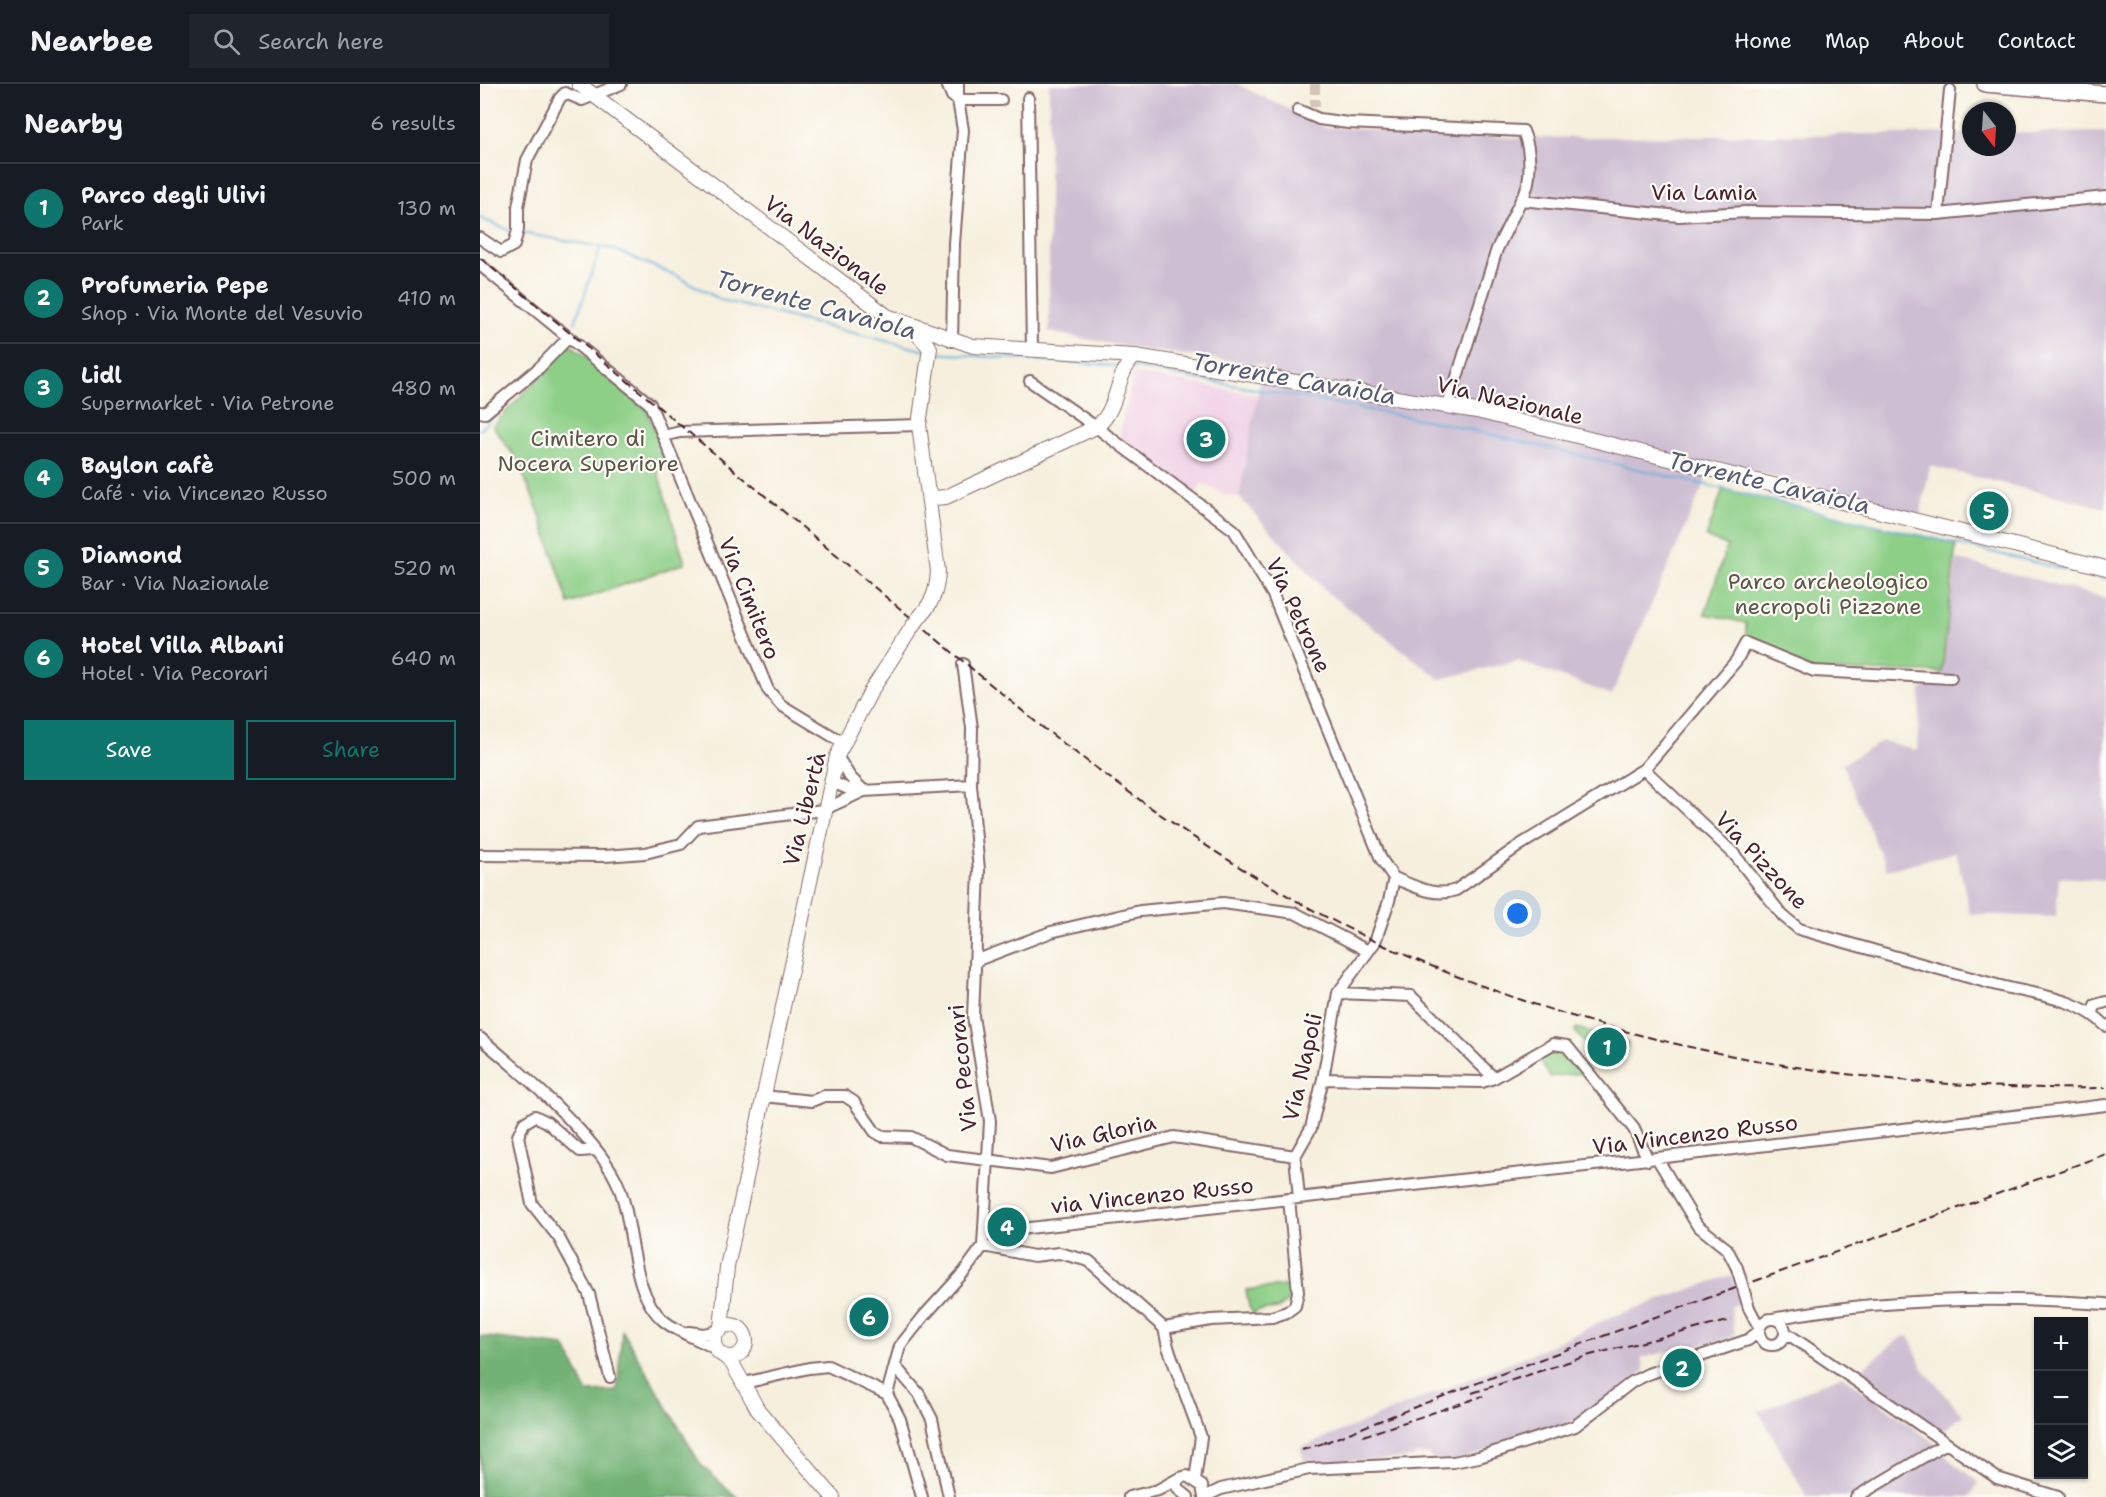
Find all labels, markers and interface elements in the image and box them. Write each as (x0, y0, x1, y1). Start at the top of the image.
search box (189, 14, 609, 68)
text: Nearbee (30, 22, 153, 60)
icon: search (210, 25, 243, 58)
text: Search here (258, 27, 384, 56)
text: Home (1734, 27, 1792, 55)
text: Map (1825, 27, 1870, 55)
text: About (1903, 27, 1964, 55)
text: Contact (1997, 27, 2076, 55)
north arrow (1962, 102, 2016, 156)
text: Nearby (24, 106, 123, 141)
text: 6 results (370, 110, 456, 136)
street label: Via Lamia (1651, 178, 1757, 207)
text: Parco degli Ulivi (81, 181, 266, 210)
street label: Via Nazionale (758, 189, 895, 302)
text: 1 (39, 195, 48, 221)
text: 130 m (397, 195, 456, 221)
text: Park (81, 210, 124, 236)
water label: Torrente Cavaiola (712, 263, 920, 347)
text: Profumeria Pepe (81, 271, 269, 300)
text: 2 (37, 285, 51, 311)
text: 410 m (397, 285, 456, 311)
text: Shop · Via Monte del Vesuvio (81, 300, 363, 326)
water label: Torrente Cavaiola (1189, 345, 1399, 413)
text: Lidl (81, 361, 122, 390)
street label: Via Nazionale (1434, 370, 1586, 431)
text: 3 (37, 375, 51, 401)
text: 480 m (391, 375, 456, 401)
text: Supermarket · Via Petrone (81, 390, 335, 416)
pin: 3 (1186, 416, 1226, 462)
park label: Cimitero di Nocera Superiore (497, 424, 679, 478)
water label: Torrente Cavaiola (1665, 444, 1873, 522)
text: Baylon cafè (81, 451, 214, 480)
text: 4 (37, 465, 51, 491)
text: 500 m (392, 465, 456, 491)
text: Café · via Vincenzo Russo (81, 480, 328, 506)
pin: 5 (1970, 488, 2008, 534)
street label: Via Cimitero (712, 533, 787, 664)
text: Diamond (81, 541, 182, 570)
street label: Via Petrone (1259, 553, 1338, 677)
text: 5 (37, 555, 50, 581)
text: 520 m (393, 555, 456, 581)
park label: Parco archeologico necropoli Pizzone (1728, 567, 1928, 621)
text: Bar · Via Nazionale (81, 570, 270, 596)
text: Hotel Villa Albani (81, 631, 284, 660)
text: 6 (37, 645, 51, 671)
text: 640 m (391, 645, 456, 671)
text: Hotel · Via Pecorari (81, 660, 268, 686)
button: Save (24, 720, 234, 780)
button: Share (246, 720, 456, 780)
street label: Via Libertà (776, 749, 833, 869)
street label: Via Pizzone (1709, 805, 1815, 916)
your location (1503, 899, 1532, 928)
street label: Via Pecorari (941, 1003, 984, 1133)
street label: Via Napoli (1276, 1010, 1329, 1124)
pin: 1 (1588, 1024, 1626, 1070)
street label: Via Gloria (1048, 1107, 1159, 1160)
street label: Via Vincenzo Russo (1591, 1107, 1800, 1161)
street label: via Vincenzo Russo (1049, 1170, 1255, 1221)
pin: 4 (988, 1204, 1026, 1250)
pin: 6 (850, 1294, 888, 1340)
map controls (2034, 1317, 2088, 1479)
button: + (2034, 1317, 2088, 1371)
pin: 2 (1662, 1346, 1702, 1390)
button: − (2034, 1371, 2088, 1425)
button: layers (2034, 1425, 2088, 1479)

